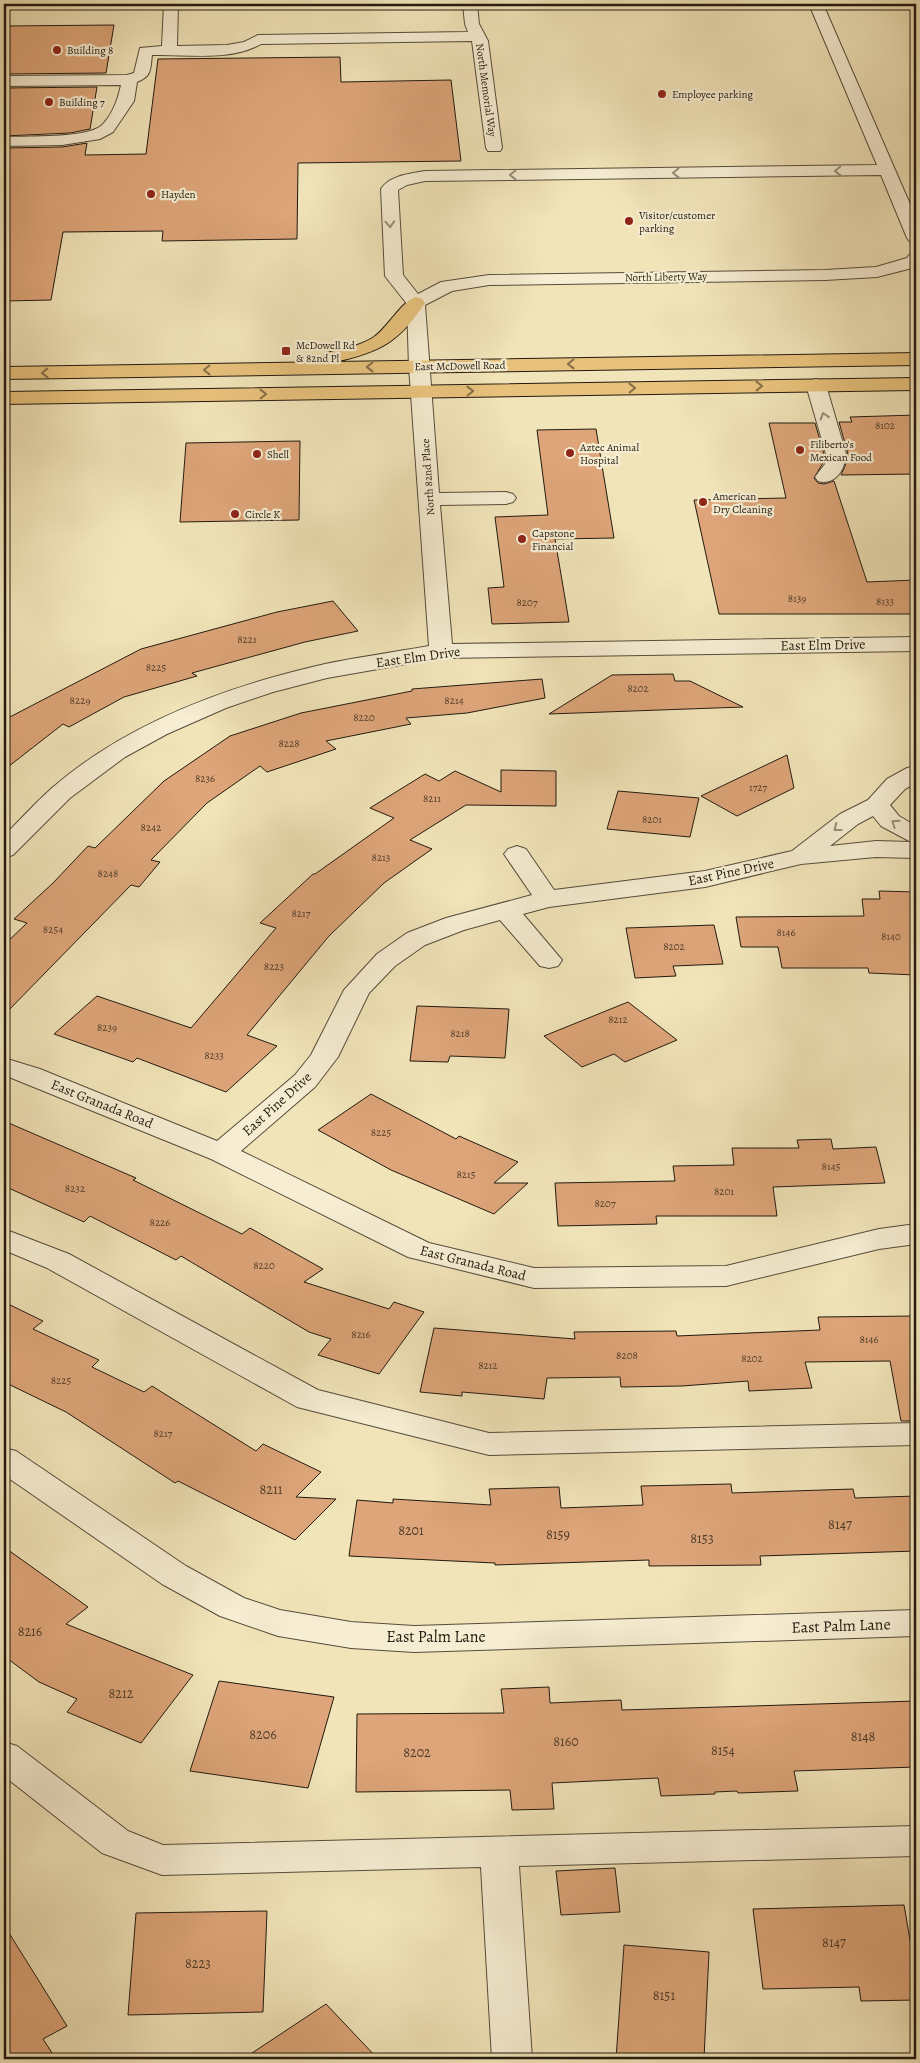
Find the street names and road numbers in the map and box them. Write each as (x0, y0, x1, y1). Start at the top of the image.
street label: North Memorial Way (472, 42, 500, 138)
street label: North Liberty Way (625, 269, 707, 285)
street label: East McDowell Road (414, 358, 506, 374)
street label: North 82nd Place (418, 438, 438, 516)
street label: East Elm Drive (780, 635, 866, 655)
street label: East Elm Drive (375, 642, 461, 672)
street label: East Pine Drive (686, 854, 776, 890)
street label: East Pine Drive (238, 1068, 316, 1140)
street label: East Granada Road (48, 1075, 156, 1133)
street label: East Granada Road (418, 1241, 528, 1285)
street label: East Palm Lane (791, 1613, 891, 1639)
street label: East Palm Lane (386, 1626, 486, 1648)

